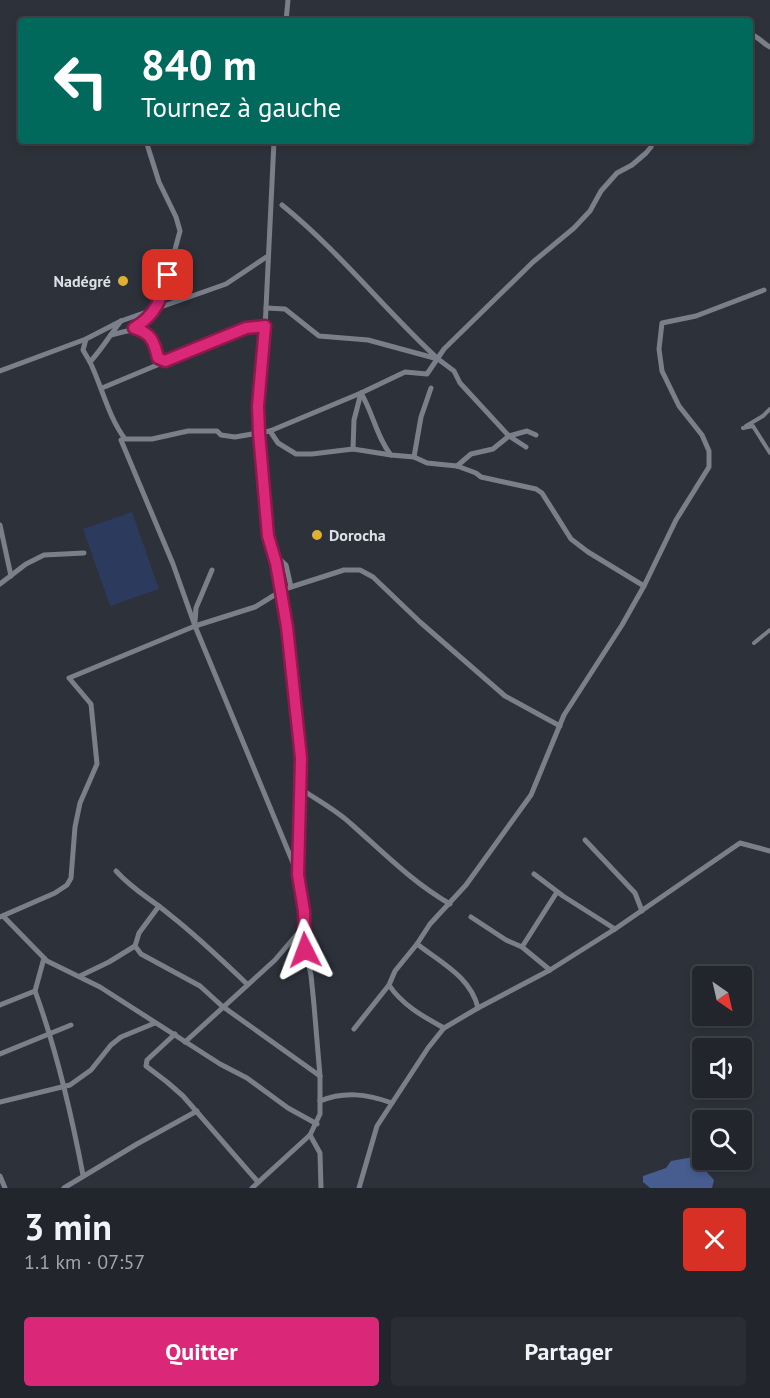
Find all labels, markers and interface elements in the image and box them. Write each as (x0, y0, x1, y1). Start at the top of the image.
text: 840 m (141, 37, 257, 92)
icon: left (42, 42, 120, 120)
text: Tournez à gauche (141, 90, 341, 124)
pin (142, 249, 193, 300)
icon: arrive (151, 258, 184, 291)
place label: Nadégré (54, 271, 111, 291)
marker: Nadégré (116, 274, 130, 288)
place label: Dorocha (329, 525, 386, 545)
marker: Dorocha (310, 528, 324, 542)
position arrow (273, 918, 337, 982)
north arrow (692, 966, 752, 1026)
map controls (692, 966, 752, 1170)
button: sound (692, 1038, 752, 1098)
button: search (692, 1110, 752, 1170)
text: 3 min (24, 1203, 112, 1250)
button: close (683, 1208, 746, 1271)
text: 1.1 km · 07:57 (24, 1249, 145, 1275)
button: Quitter (24, 1317, 379, 1386)
button: Partager (391, 1317, 746, 1386)

